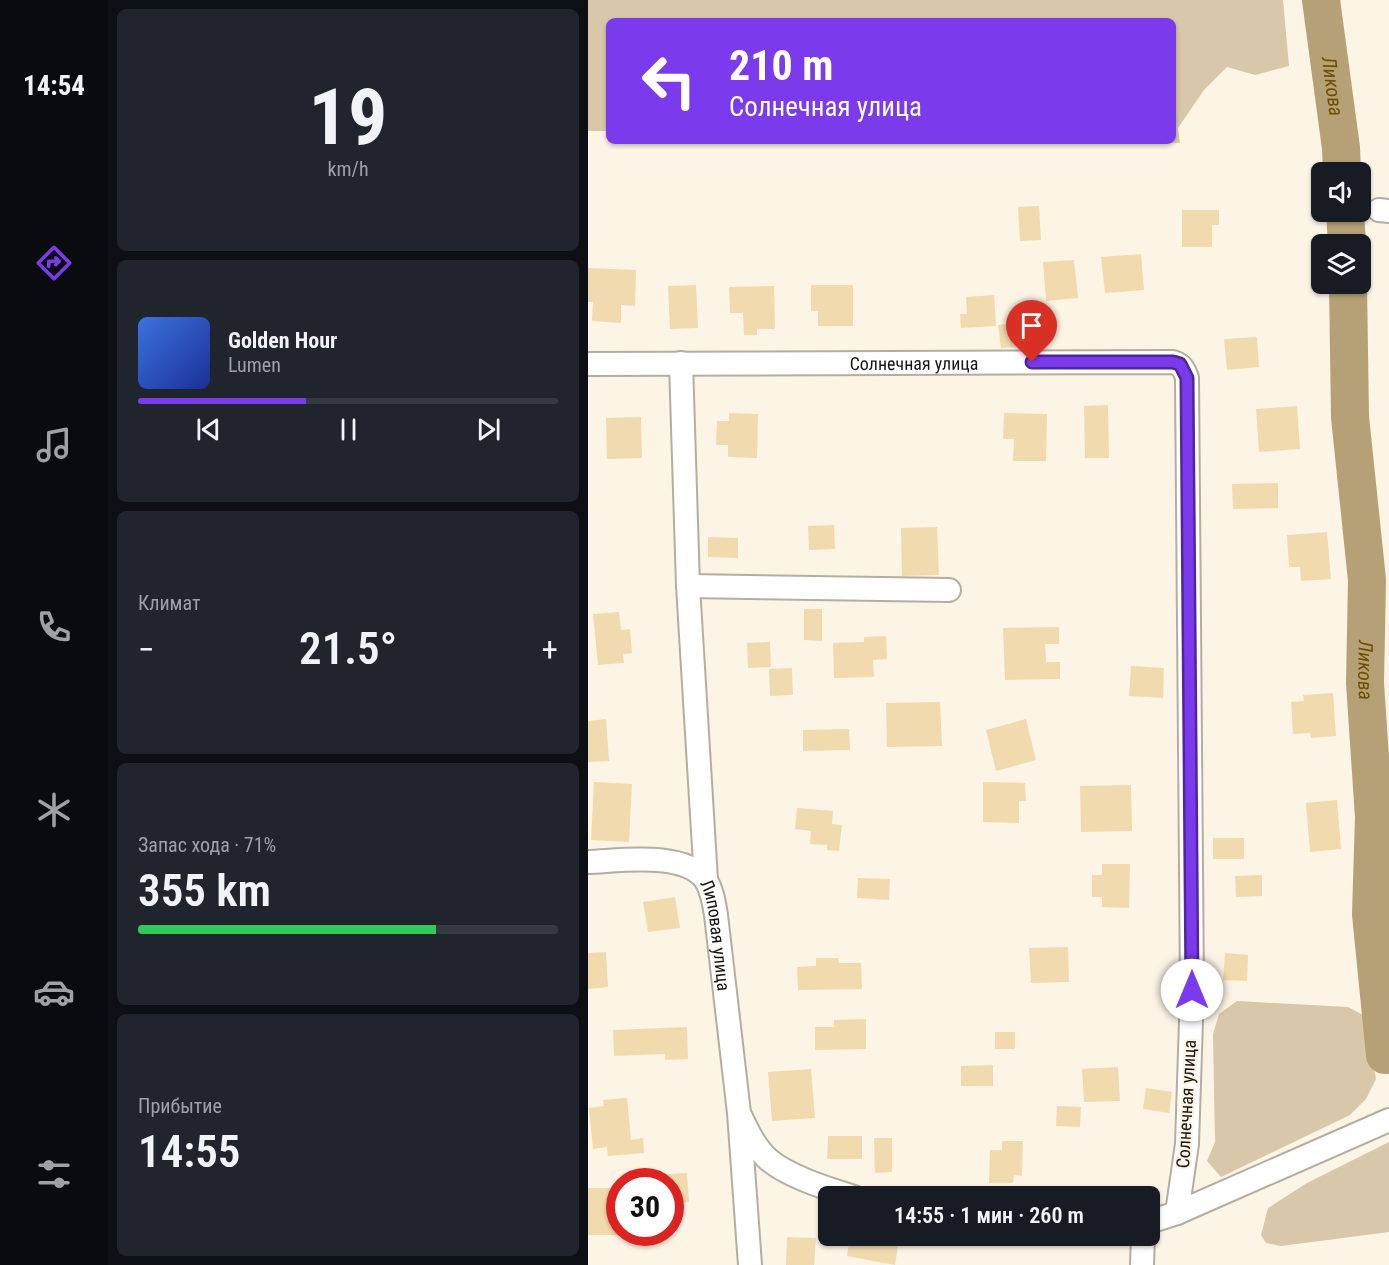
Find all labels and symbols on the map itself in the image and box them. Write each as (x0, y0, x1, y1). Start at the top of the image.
water label: Ликова (1317, 54, 1349, 117)
pin (1006, 300, 1057, 362)
street label: Солнечная улица (850, 352, 978, 374)
water label: Ликова (1353, 639, 1378, 701)
street label: Липовая улица (697, 876, 735, 992)
position arrow (1160, 958, 1224, 1022)
street label: Солнечная улица (1172, 1039, 1200, 1169)
speed limit sign: 30 (606, 1168, 684, 1246)

